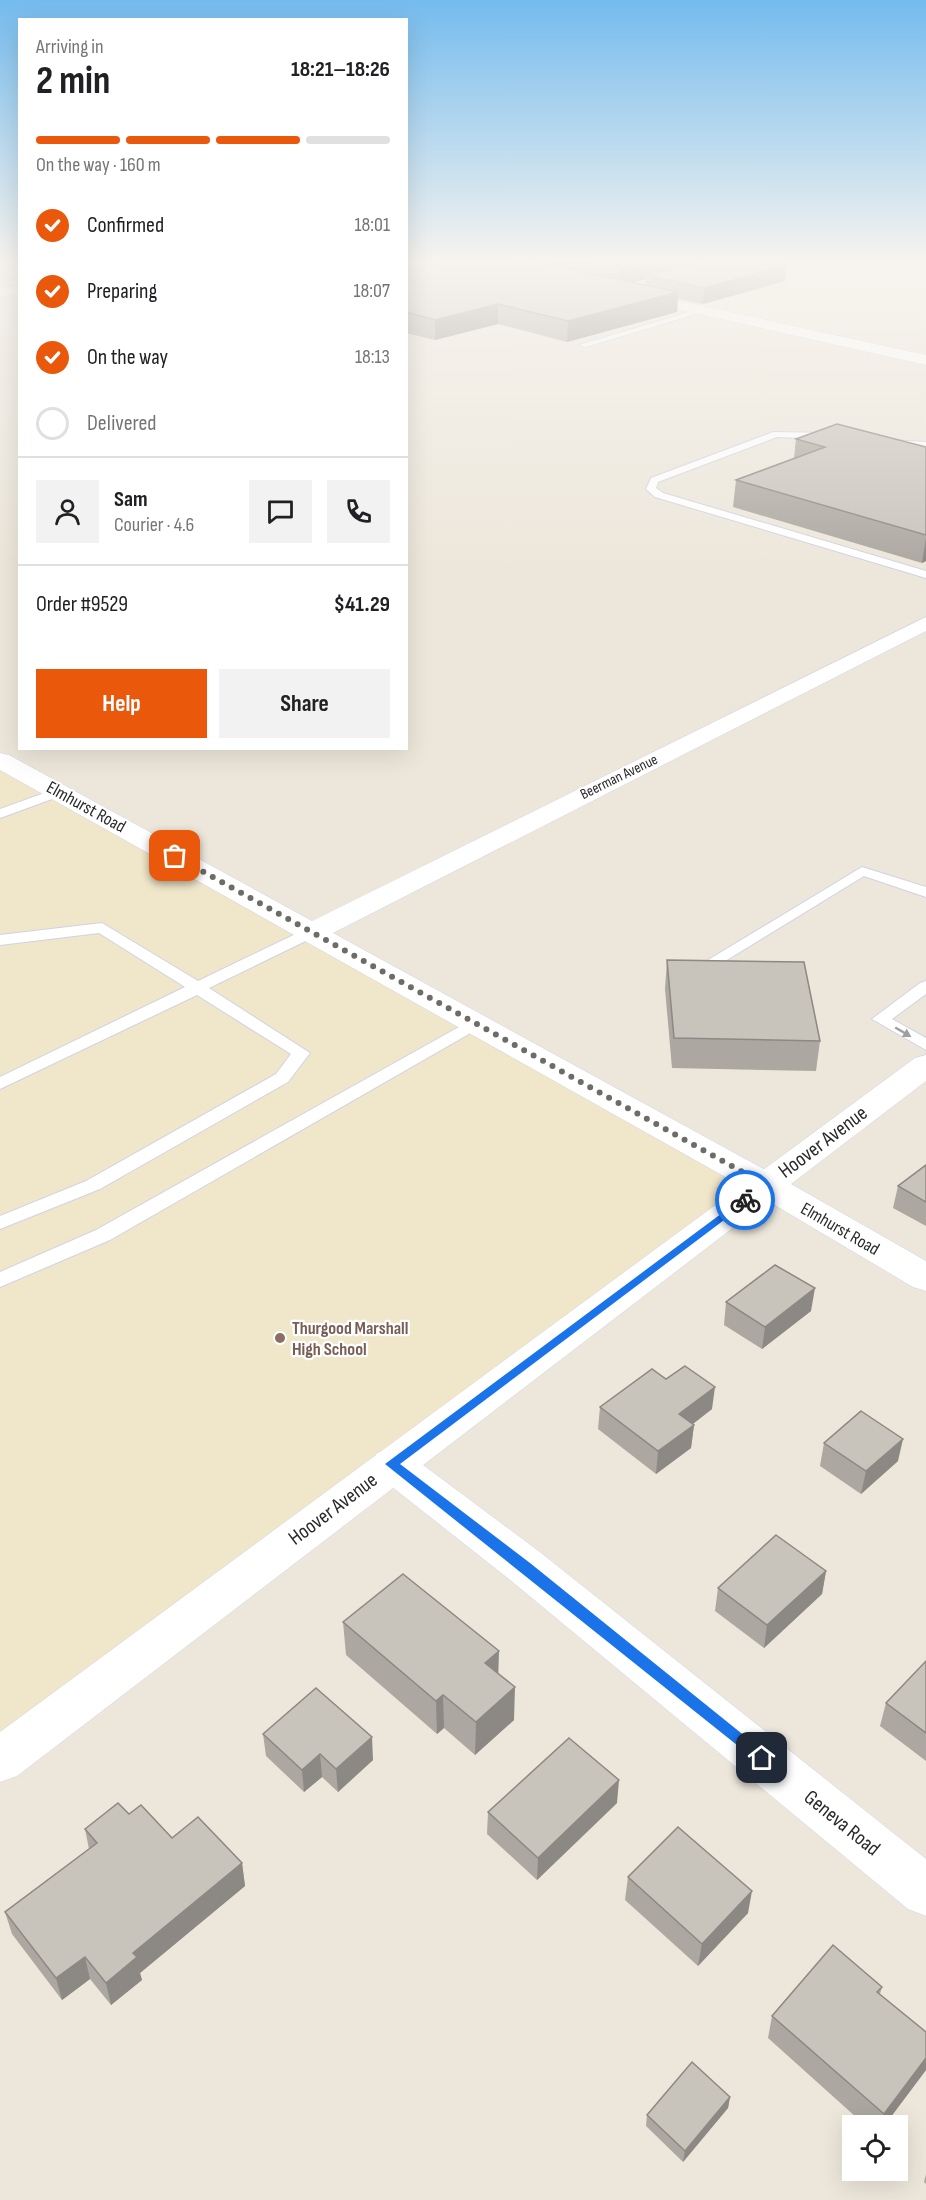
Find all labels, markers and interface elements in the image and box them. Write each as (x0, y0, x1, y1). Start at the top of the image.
text: Arriving in (36, 35, 104, 59)
text: 18:21–18:26 (291, 56, 390, 83)
text: 2 min (36, 58, 110, 105)
text: On the way · 160 m (36, 153, 161, 177)
icon: check (36, 209, 69, 242)
text: Confirmed (87, 212, 164, 239)
text: 18:01 (355, 213, 390, 237)
icon: check (36, 275, 69, 308)
text: Preparing (87, 278, 157, 305)
text: 18:07 (354, 279, 390, 303)
icon: check (36, 341, 69, 374)
text: On the way (87, 344, 168, 371)
text: 18:13 (355, 345, 390, 369)
text: Delivered (87, 410, 156, 437)
button: person (36, 480, 99, 543)
button: chat (249, 480, 312, 543)
button: phone (327, 480, 390, 543)
text: Sam (114, 486, 148, 513)
text: Courier · 4.6 (114, 513, 194, 537)
text: Order #9529 (36, 591, 128, 618)
text: $41.29 (334, 591, 390, 618)
button: Help (36, 669, 207, 738)
button: Share (219, 669, 390, 738)
street label: Beerman Avenue (577, 750, 661, 804)
street label: Elmhurst Road (43, 777, 129, 837)
pin (149, 830, 200, 881)
icon: bag (158, 839, 191, 872)
one-way arrow (895, 1027, 912, 1037)
street label: Hoover Avenue (774, 1100, 872, 1184)
courier (715, 1170, 775, 1230)
icon: bike (729, 1184, 762, 1217)
street label: Elmhurst Road (797, 1198, 883, 1260)
place label: Thurgood Marshall High School (292, 1318, 408, 1360)
marker: Thurgood Marshall High School (273, 1331, 287, 1345)
street label: Hoover Avenue (284, 1467, 382, 1551)
pin (736, 1732, 787, 1783)
icon: home (745, 1741, 778, 1774)
street label: Geneva Road (799, 1785, 885, 1861)
map controls (842, 2115, 908, 2181)
button: locate (842, 2115, 908, 2181)

